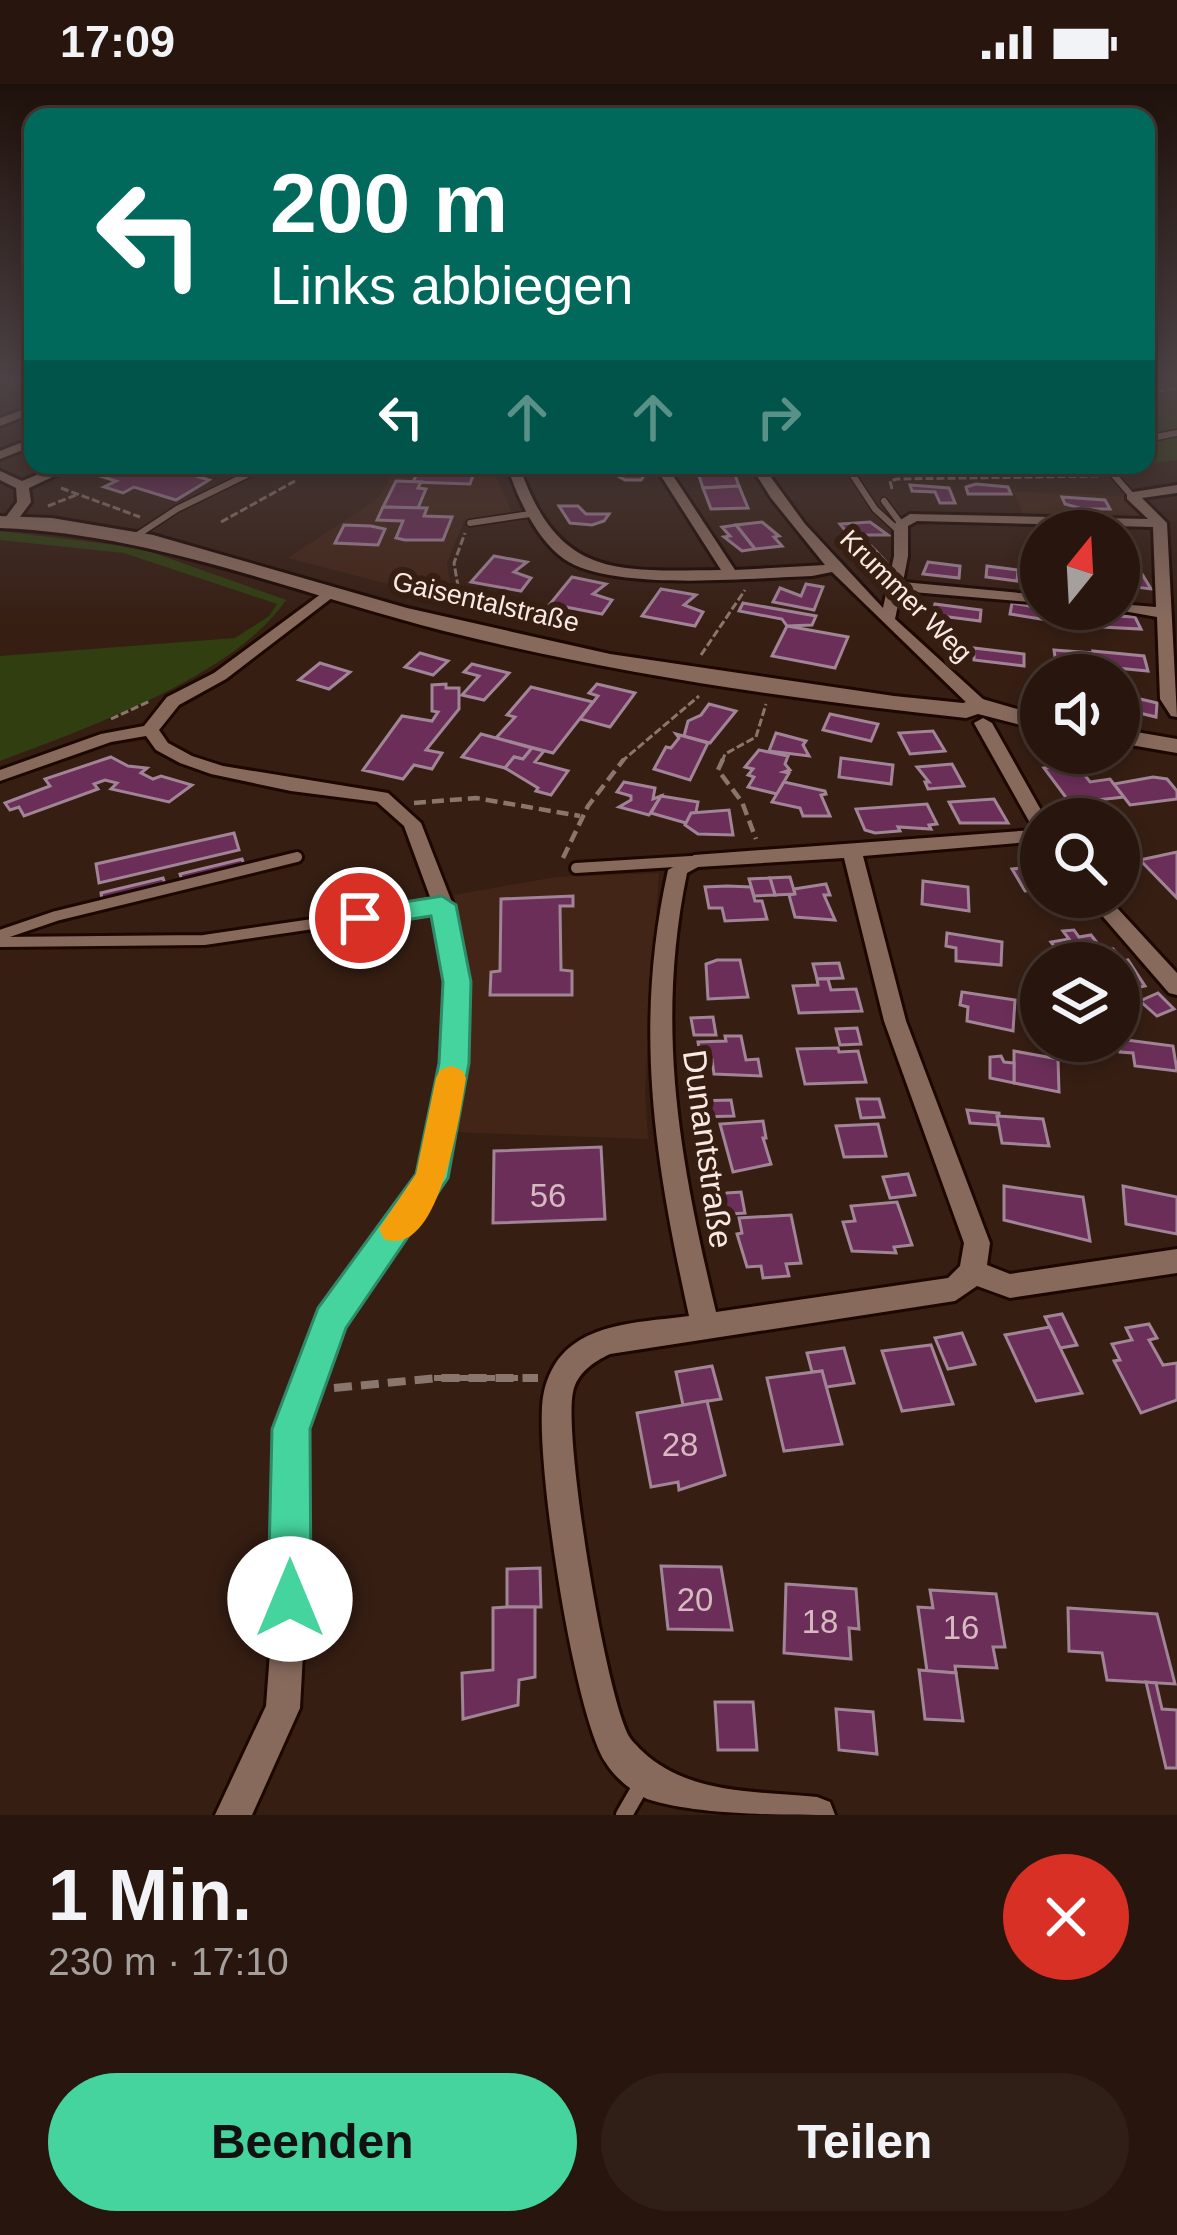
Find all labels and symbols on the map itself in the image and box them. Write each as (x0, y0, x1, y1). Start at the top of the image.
north arrow (1020, 510, 1140, 630)
street label: Krummer Weg (834, 524, 978, 668)
street label: Gaisentalstraße (390, 566, 582, 638)
pin (309, 867, 411, 969)
street label: Dunantstraße (676, 1047, 740, 1251)
house number: 56 (530, 1177, 566, 1214)
house number: 28 (662, 1426, 698, 1463)
position arrow (227, 1536, 353, 1662)
house number: 20 (677, 1581, 713, 1618)
house number: 18 (802, 1603, 838, 1640)
house number: 16 (943, 1609, 979, 1646)

